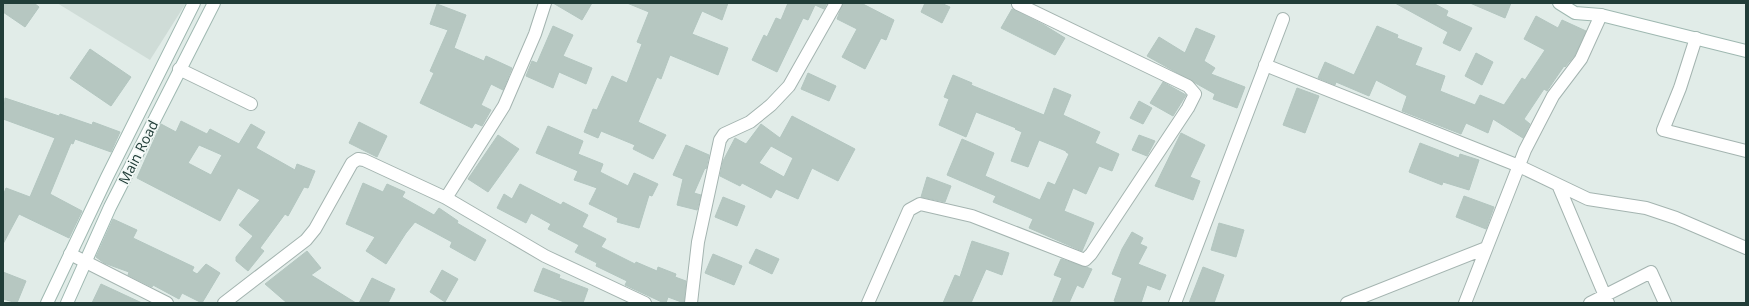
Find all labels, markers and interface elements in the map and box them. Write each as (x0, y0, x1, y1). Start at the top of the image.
street label: Main Road (114, 117, 162, 187)

